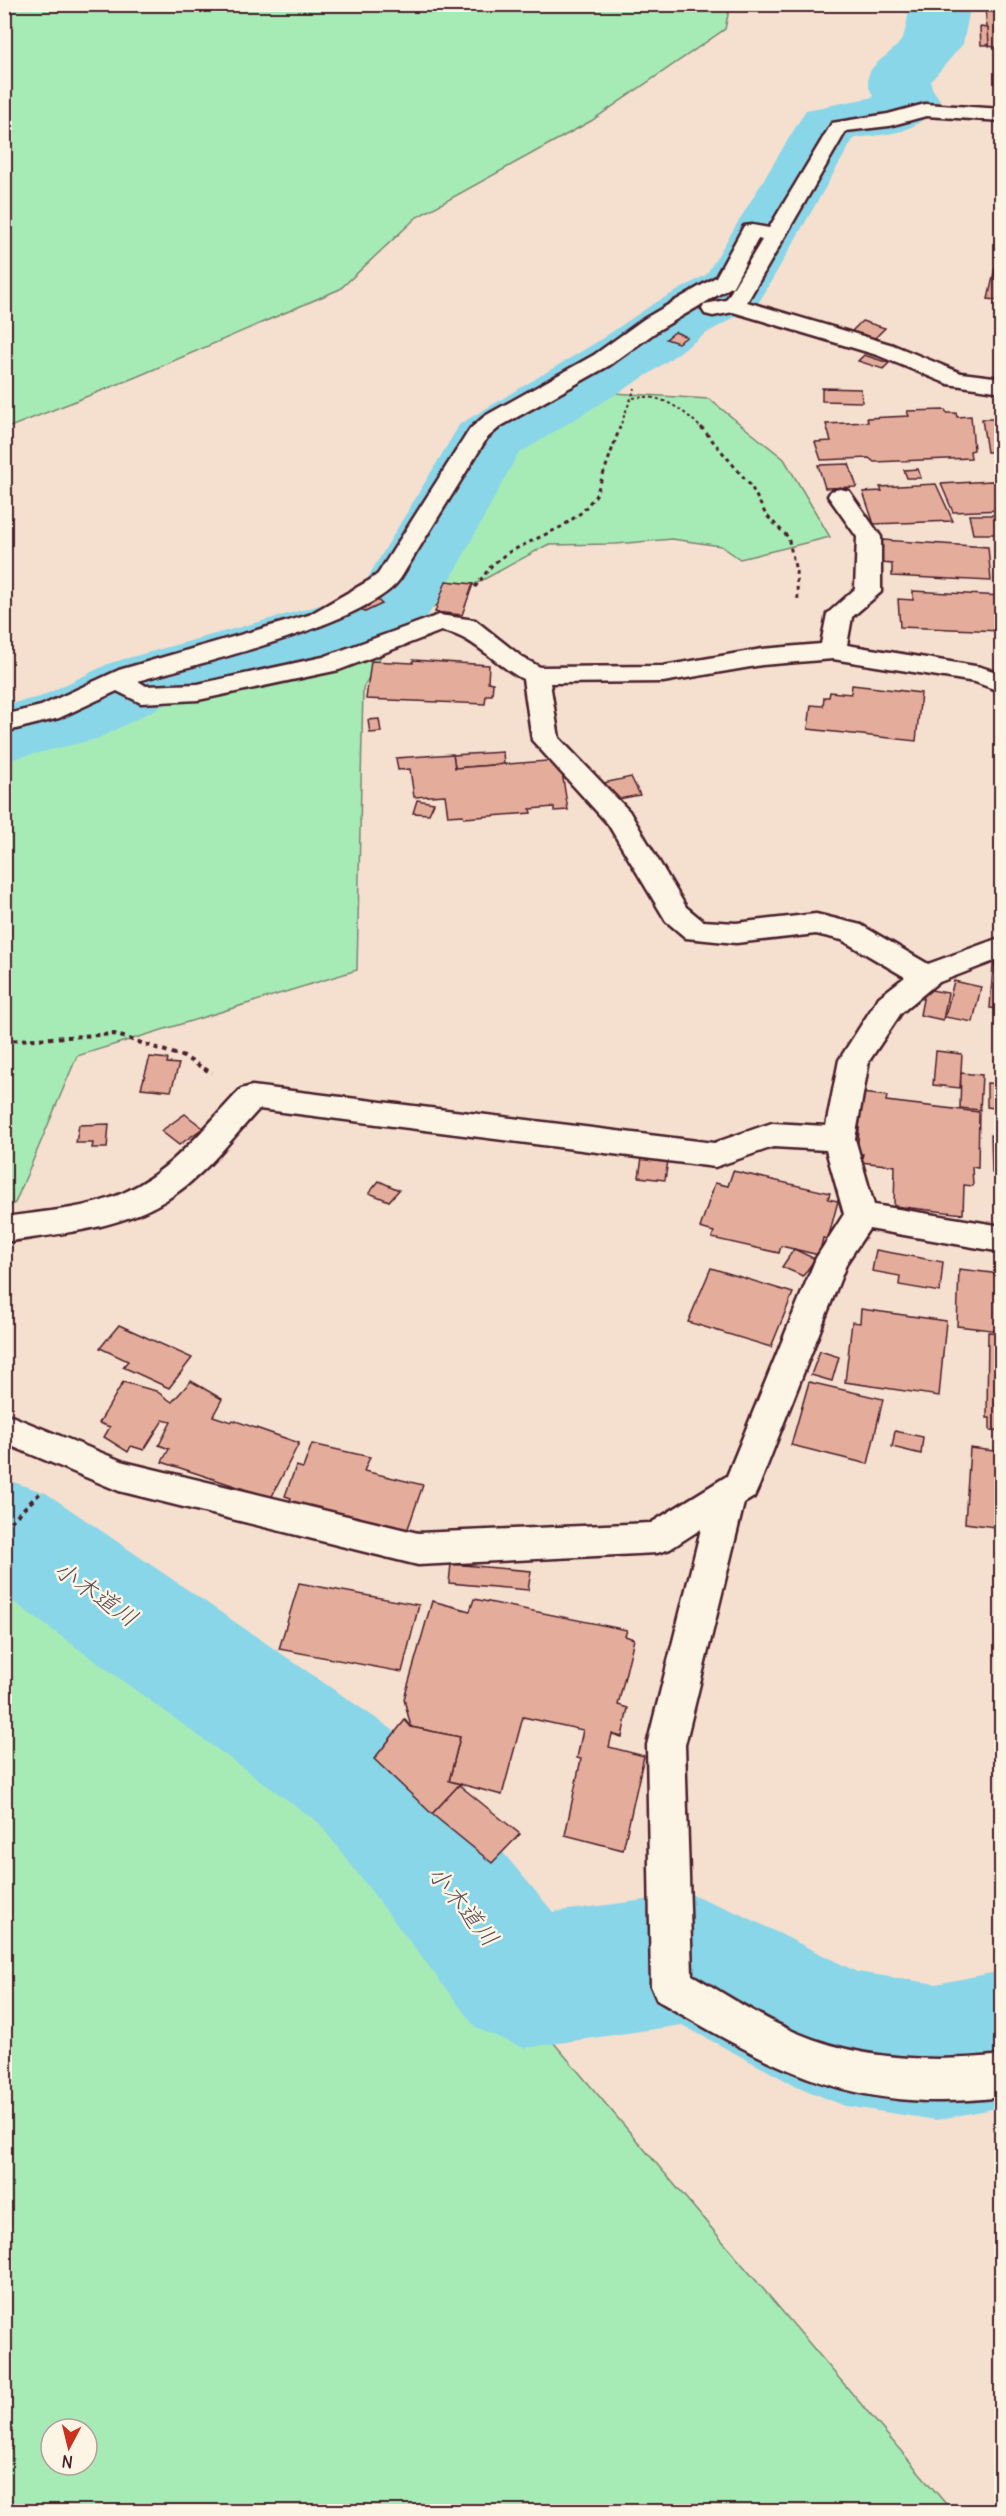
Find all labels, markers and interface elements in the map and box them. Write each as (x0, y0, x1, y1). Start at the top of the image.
water label: 小木道川 (49, 1553, 144, 1633)
water label: 小木道川 (422, 1859, 506, 1952)
north arrow (39, 2417, 99, 2477)
text: N (60, 2451, 74, 2472)

